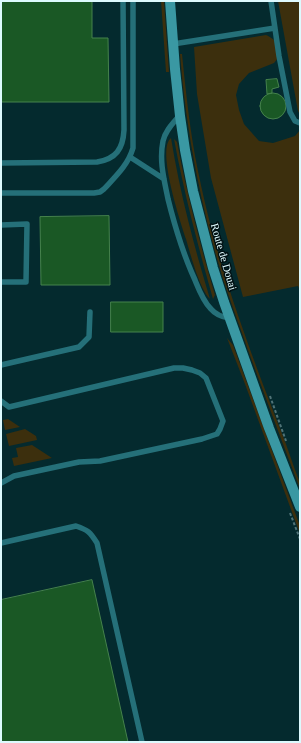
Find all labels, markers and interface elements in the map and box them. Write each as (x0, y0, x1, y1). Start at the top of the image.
street label: Route de Douai (207, 222, 239, 292)

